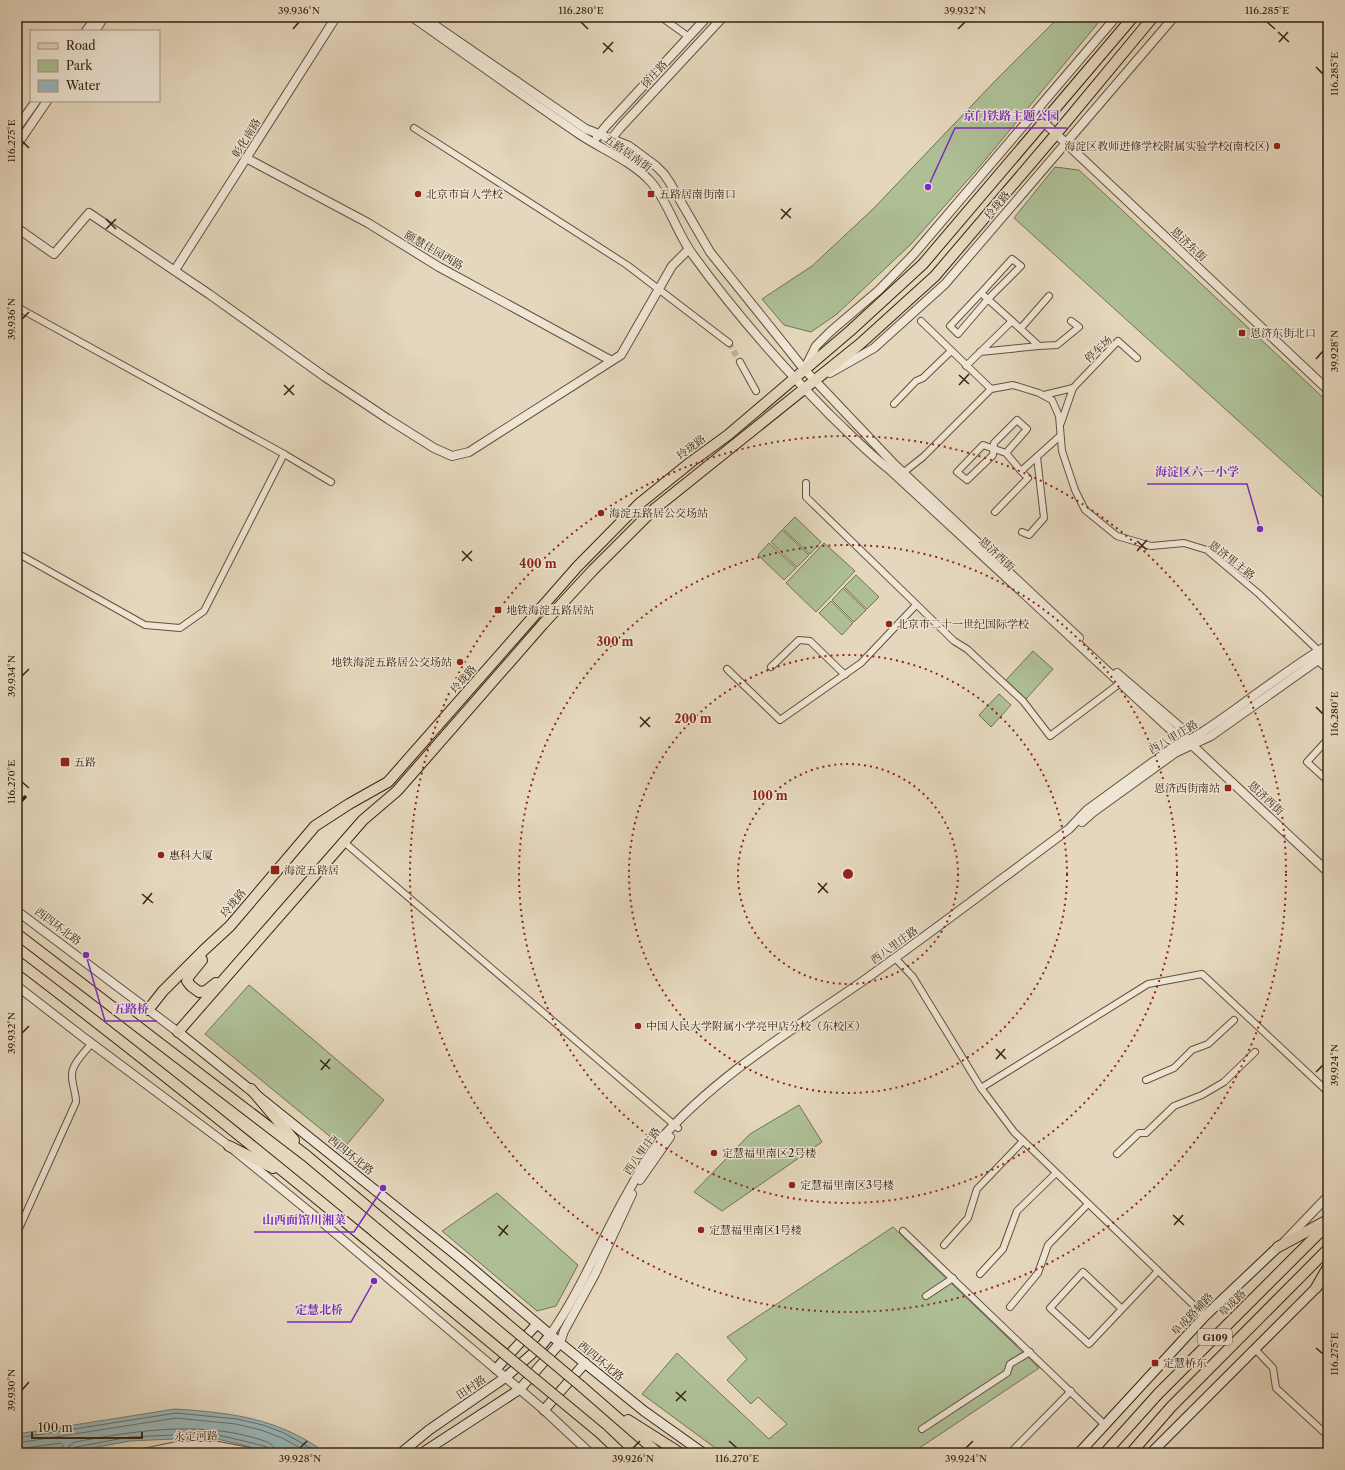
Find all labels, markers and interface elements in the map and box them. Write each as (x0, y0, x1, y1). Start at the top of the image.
text: 39.936°N (278, 4, 320, 17)
text: 116.280°E (558, 4, 604, 17)
text: 39.932°N (944, 4, 986, 17)
text: 116.285°E (1245, 4, 1289, 17)
legend (30, 30, 160, 102)
text: Road (66, 38, 96, 53)
text: 116.285°E (1328, 52, 1341, 96)
street label: 徐庄路 (638, 57, 670, 91)
text: Park (66, 58, 93, 73)
text: Water (65, 78, 100, 93)
callout: 京门铁路主题公园 (955, 104, 1067, 128)
text: 京门铁路主题公园 (963, 108, 1059, 123)
street label: 彰化南路 (228, 116, 264, 160)
text: 116.275°E (5, 119, 18, 163)
street label: 五路居南街 (601, 131, 655, 175)
place label: 海淀区教师进修学校附属实验学校(南校区) (1064, 139, 1269, 153)
marker: 海淀区教师进修学校附属实验学校(南校区) (1272, 141, 1282, 151)
place label: 北京市盲人学校 (426, 187, 503, 201)
place label: 五路居南街南口 (659, 187, 736, 201)
street label: 玲珑路 (981, 188, 1013, 222)
marker: 北京市盲人学校 (413, 189, 423, 199)
marker: 五路居南街南口 (646, 189, 656, 199)
street label: 恩济东街 (1168, 224, 1210, 264)
street label: 颐慧佳园西路 (402, 227, 466, 273)
text: 39.936°N (5, 298, 18, 340)
place label: 恩济东街北口 (1250, 326, 1316, 340)
marker: 恩济东街北口 (1237, 328, 1247, 338)
text: 39.928°N (1328, 330, 1341, 372)
street label: 停车场 (1081, 333, 1115, 365)
street label: 玲珑路 (674, 431, 708, 463)
callout: 海淀区六一小学 (1147, 460, 1247, 484)
text: 海淀区六一小学 (1155, 464, 1239, 479)
place label: 海淀五路居公交场站 (609, 506, 708, 520)
marker: 海淀五路居公交场站 (596, 508, 606, 518)
street label: 恩济西街 (976, 534, 1018, 574)
street label: 恩济里主路 (1206, 538, 1258, 582)
text: 400 m (519, 556, 557, 571)
place label: 地铁海淀五路居站 (506, 603, 594, 617)
marker: 地铁海淀五路居站 (493, 605, 503, 615)
place label: 北京市二十一世纪国际学校 (897, 617, 1029, 631)
marker: 北京市二十一世纪国际学校 (884, 619, 894, 629)
text: 300 m (596, 634, 634, 649)
text: 39.934°N (5, 655, 18, 697)
place label: 地铁海淀五路居公交场站 (331, 655, 452, 669)
marker: 地铁海淀五路居公交场站 (455, 657, 465, 667)
street label: 玲珑路 (447, 662, 479, 696)
text: 116.280°E (1328, 691, 1341, 737)
text: 200 m (674, 711, 712, 726)
street label: 西八里庄路 (1146, 717, 1200, 757)
place label: 五路 (74, 755, 96, 769)
marker: 五路 (59, 756, 71, 768)
text: 116.270°E (5, 760, 18, 804)
street label: 恩济西街 (1245, 778, 1287, 818)
place label: 恩济西街南站 (1154, 781, 1220, 795)
marker: 恩济西街南站 (1223, 783, 1233, 793)
text: 100 m (752, 788, 788, 803)
place label: 惠科大厦 (169, 848, 213, 862)
marker: 惠科大厦 (156, 850, 166, 860)
place label: 海淀五路居 (284, 863, 339, 877)
marker: 海淀五路居 (269, 864, 281, 876)
centre of rings (841, 867, 855, 881)
street label: 玲珑路 (217, 886, 249, 920)
street label: 西四环北路 (32, 904, 84, 948)
street label: 西八里庄路 (868, 923, 920, 967)
callout: 五路桥 (105, 997, 157, 1021)
text: 五路桥 (113, 1001, 149, 1016)
text: 39.932°N (5, 1012, 18, 1054)
place label: 中国人民大学附属小学亮甲店分校（东校区） (646, 1019, 866, 1033)
marker: 中国人民大学附属小学亮甲店分校（东校区） (633, 1021, 643, 1031)
text: 39.924°N (1328, 1044, 1341, 1086)
street label: 西八里庄路 (620, 1124, 664, 1178)
street label: 西四环北路 (325, 1132, 377, 1178)
place label: 定慧福里南区2号楼 (722, 1146, 816, 1160)
marker: 定慧福里南区2号楼 (709, 1148, 719, 1158)
place label: 定慧福里南区3号楼 (800, 1178, 894, 1192)
marker: 定慧福里南区3号楼 (787, 1180, 797, 1190)
callout: 山西面馆川湘菜 (254, 1208, 354, 1232)
text: 山西面馆川湘菜 (262, 1212, 346, 1227)
place label: 定慧福里南区1号楼 (709, 1223, 802, 1237)
marker: 定慧福里南区1号楼 (696, 1225, 706, 1235)
street label: 阜成路 (1215, 1286, 1249, 1320)
street label: 阜成路辅路 (1168, 1289, 1216, 1339)
callout: 定慧北桥 (287, 1298, 351, 1322)
text: 定慧北桥 (295, 1302, 343, 1317)
road number: G109 (1198, 1329, 1232, 1345)
text: 116.275°E (1328, 1332, 1341, 1376)
street label: 西四环北路 (575, 1338, 627, 1384)
place label: 定慧桥东 (1163, 1356, 1207, 1370)
marker: 定慧桥东 (1150, 1358, 1160, 1368)
text: 39.930°N (5, 1369, 18, 1411)
street label: 田村路 (453, 1372, 489, 1402)
scale bar (32, 1414, 142, 1440)
text: 100 m (38, 1420, 73, 1435)
street label: 永定河路 (174, 1429, 218, 1443)
text: 39.928°N (279, 1452, 321, 1465)
text: 39.926°N (612, 1452, 654, 1465)
text: 116.270°E (715, 1452, 759, 1465)
text: 39.924°N (945, 1452, 987, 1465)

